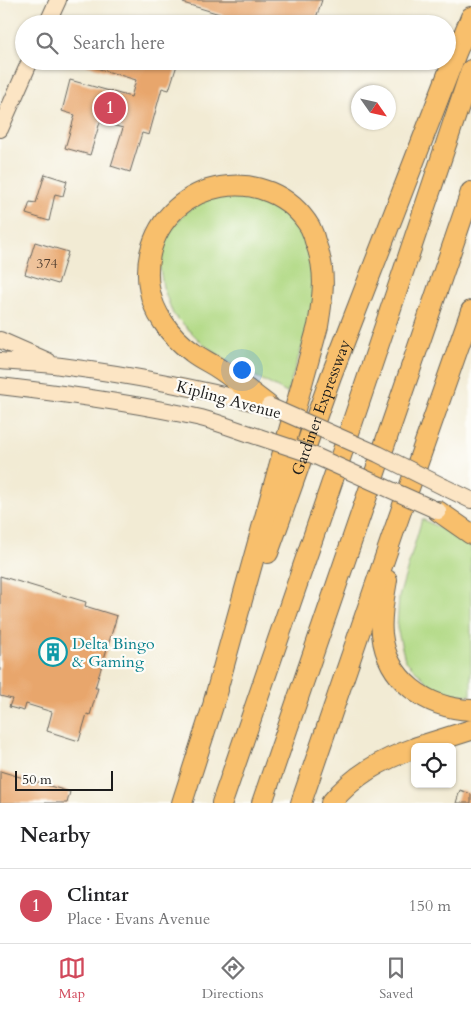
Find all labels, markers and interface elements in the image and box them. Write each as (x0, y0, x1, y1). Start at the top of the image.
search box (15, 15, 456, 70)
icon: search (33, 29, 61, 57)
text: Search here (73, 30, 165, 56)
north arrow (351, 85, 396, 130)
pin: 1 (94, 89, 126, 127)
house number: 374 (36, 254, 58, 273)
street label: Gardiner Expressway (287, 336, 356, 479)
your location (229, 357, 255, 383)
street label: Kipling Avenue (174, 375, 284, 425)
place label: Delta Bingo & Gaming (72, 633, 155, 673)
building icon: Delta Bingo & Gaming (38, 637, 68, 667)
map controls (411, 743, 456, 788)
button: locate (411, 743, 456, 788)
scale bar (15, 768, 112, 791)
text: 50 m (22, 770, 52, 789)
text: Nearby (20, 821, 91, 850)
text: Clintar (67, 882, 129, 908)
text: 1 (32, 895, 40, 917)
text: 150 m (409, 895, 451, 917)
text: Place · Evans Avenue (67, 908, 210, 930)
tab: Map (58, 954, 86, 1003)
tab: Directions (202, 954, 263, 1003)
tab: Saved (379, 954, 413, 1003)

